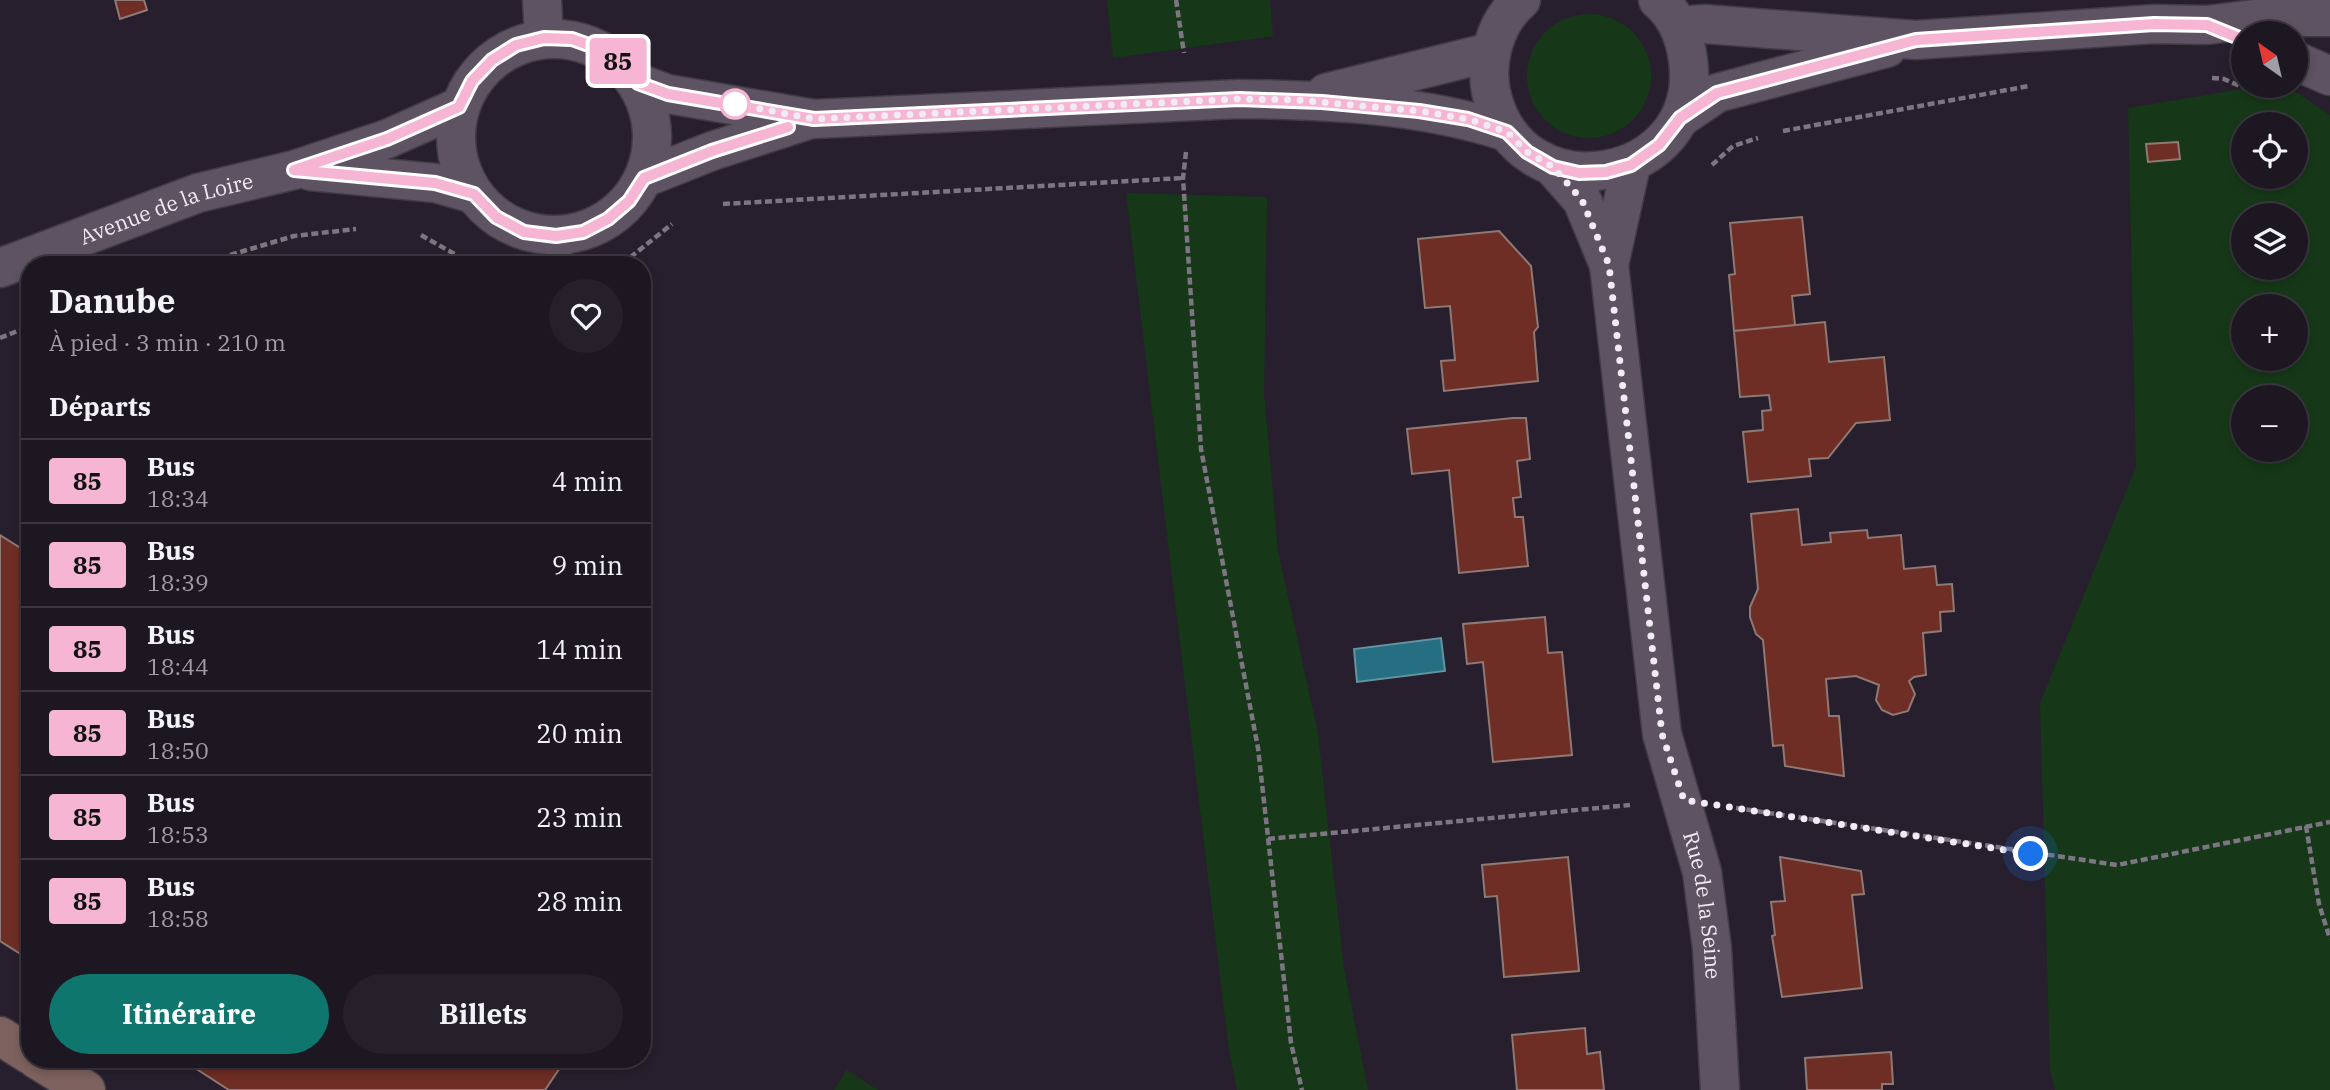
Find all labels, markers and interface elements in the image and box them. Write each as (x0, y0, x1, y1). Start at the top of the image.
north arrow (2231, 21, 2308, 98)
map controls (2231, 21, 2308, 462)
line badge: 85 (586, 38, 650, 84)
text: 85 (604, 45, 632, 77)
unlabelled marker (720, 89, 750, 119)
button: locate (2231, 112, 2308, 189)
street label: Avenue de la Loire (76, 166, 256, 251)
button: layers (2231, 203, 2308, 280)
text: Danube (49, 279, 175, 322)
button: heart (549, 279, 623, 353)
button: + (2231, 294, 2308, 371)
text: À pied · 3 min · 210 m (49, 327, 286, 357)
button: − (2231, 385, 2308, 462)
text: Départs (49, 389, 151, 423)
text: Bus (147, 449, 195, 483)
text: 4 min (552, 464, 623, 498)
text: 85 (73, 465, 102, 497)
text: 18:34 (147, 483, 209, 513)
text: Bus (147, 533, 195, 567)
text: 9 min (552, 548, 623, 582)
text: 85 (73, 549, 102, 581)
text: 18:39 (147, 567, 209, 597)
text: Bus (147, 617, 195, 651)
text: 14 min (536, 632, 623, 666)
text: 85 (73, 633, 102, 665)
text: 18:44 (147, 651, 209, 681)
text: Bus (147, 701, 195, 735)
text: 20 min (536, 716, 623, 750)
text: 85 (73, 717, 102, 749)
text: 18:50 (147, 735, 209, 765)
text: Bus (147, 785, 195, 819)
text: 23 min (536, 800, 623, 834)
text: 85 (73, 801, 102, 833)
text: 18:53 (147, 819, 209, 849)
street label: Rue de la Seine (1677, 828, 1728, 980)
your location (2013, 836, 2048, 871)
text: Bus (147, 869, 195, 903)
text: 28 min (536, 884, 623, 918)
text: 85 (73, 885, 102, 917)
text: 18:58 (147, 903, 209, 933)
button: Itinéraire (49, 974, 329, 1054)
button: Billets (343, 974, 623, 1054)

